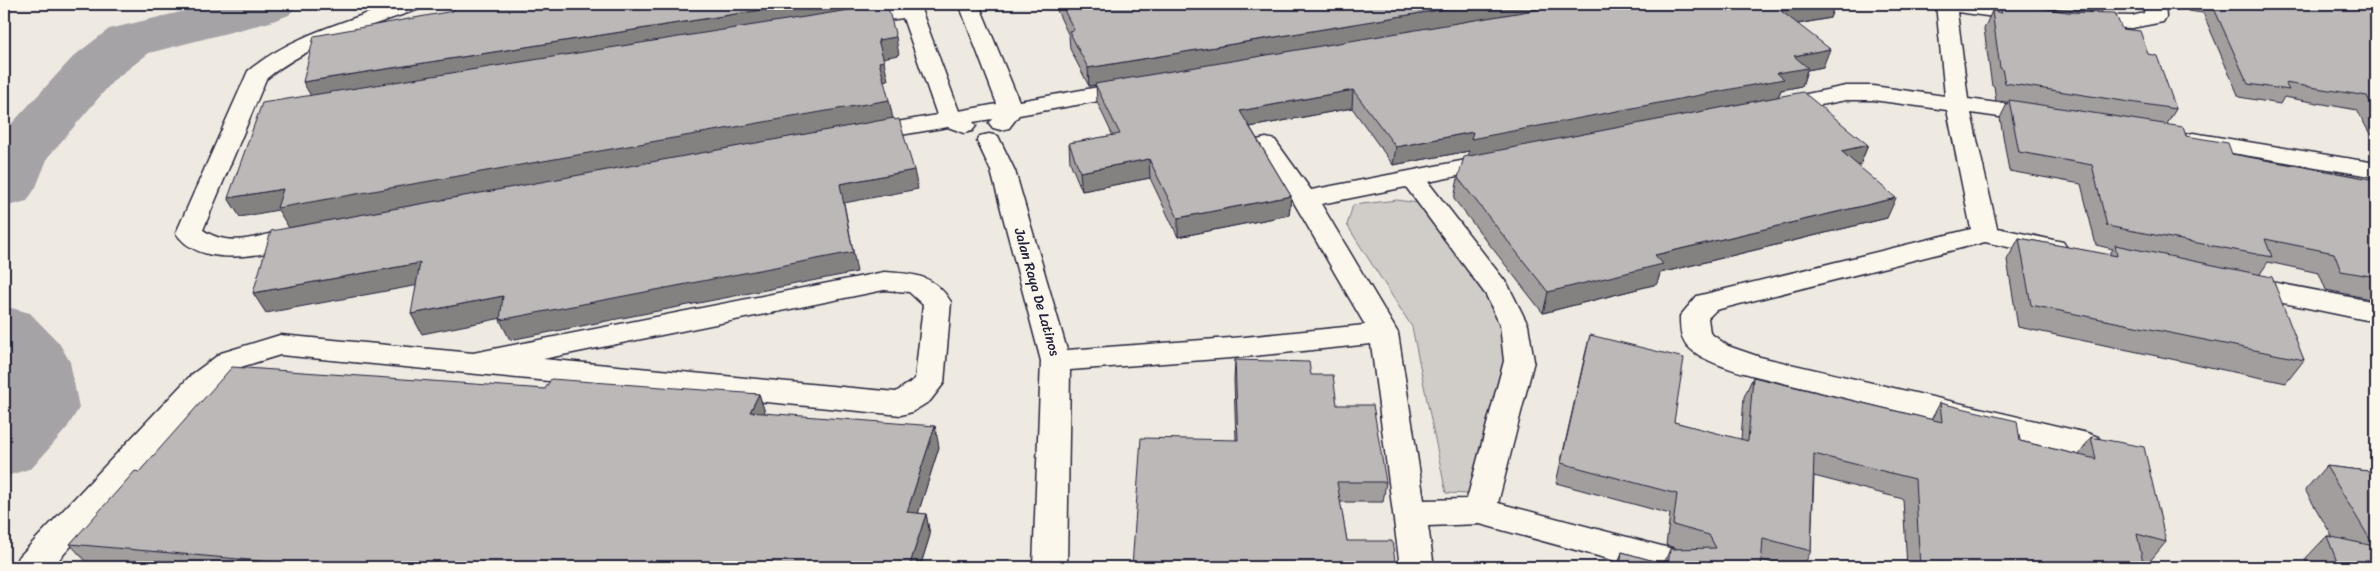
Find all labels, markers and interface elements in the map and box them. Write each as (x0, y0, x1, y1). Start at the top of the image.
street label: Jalan Raya De Latinos (1006, 224, 1067, 359)

